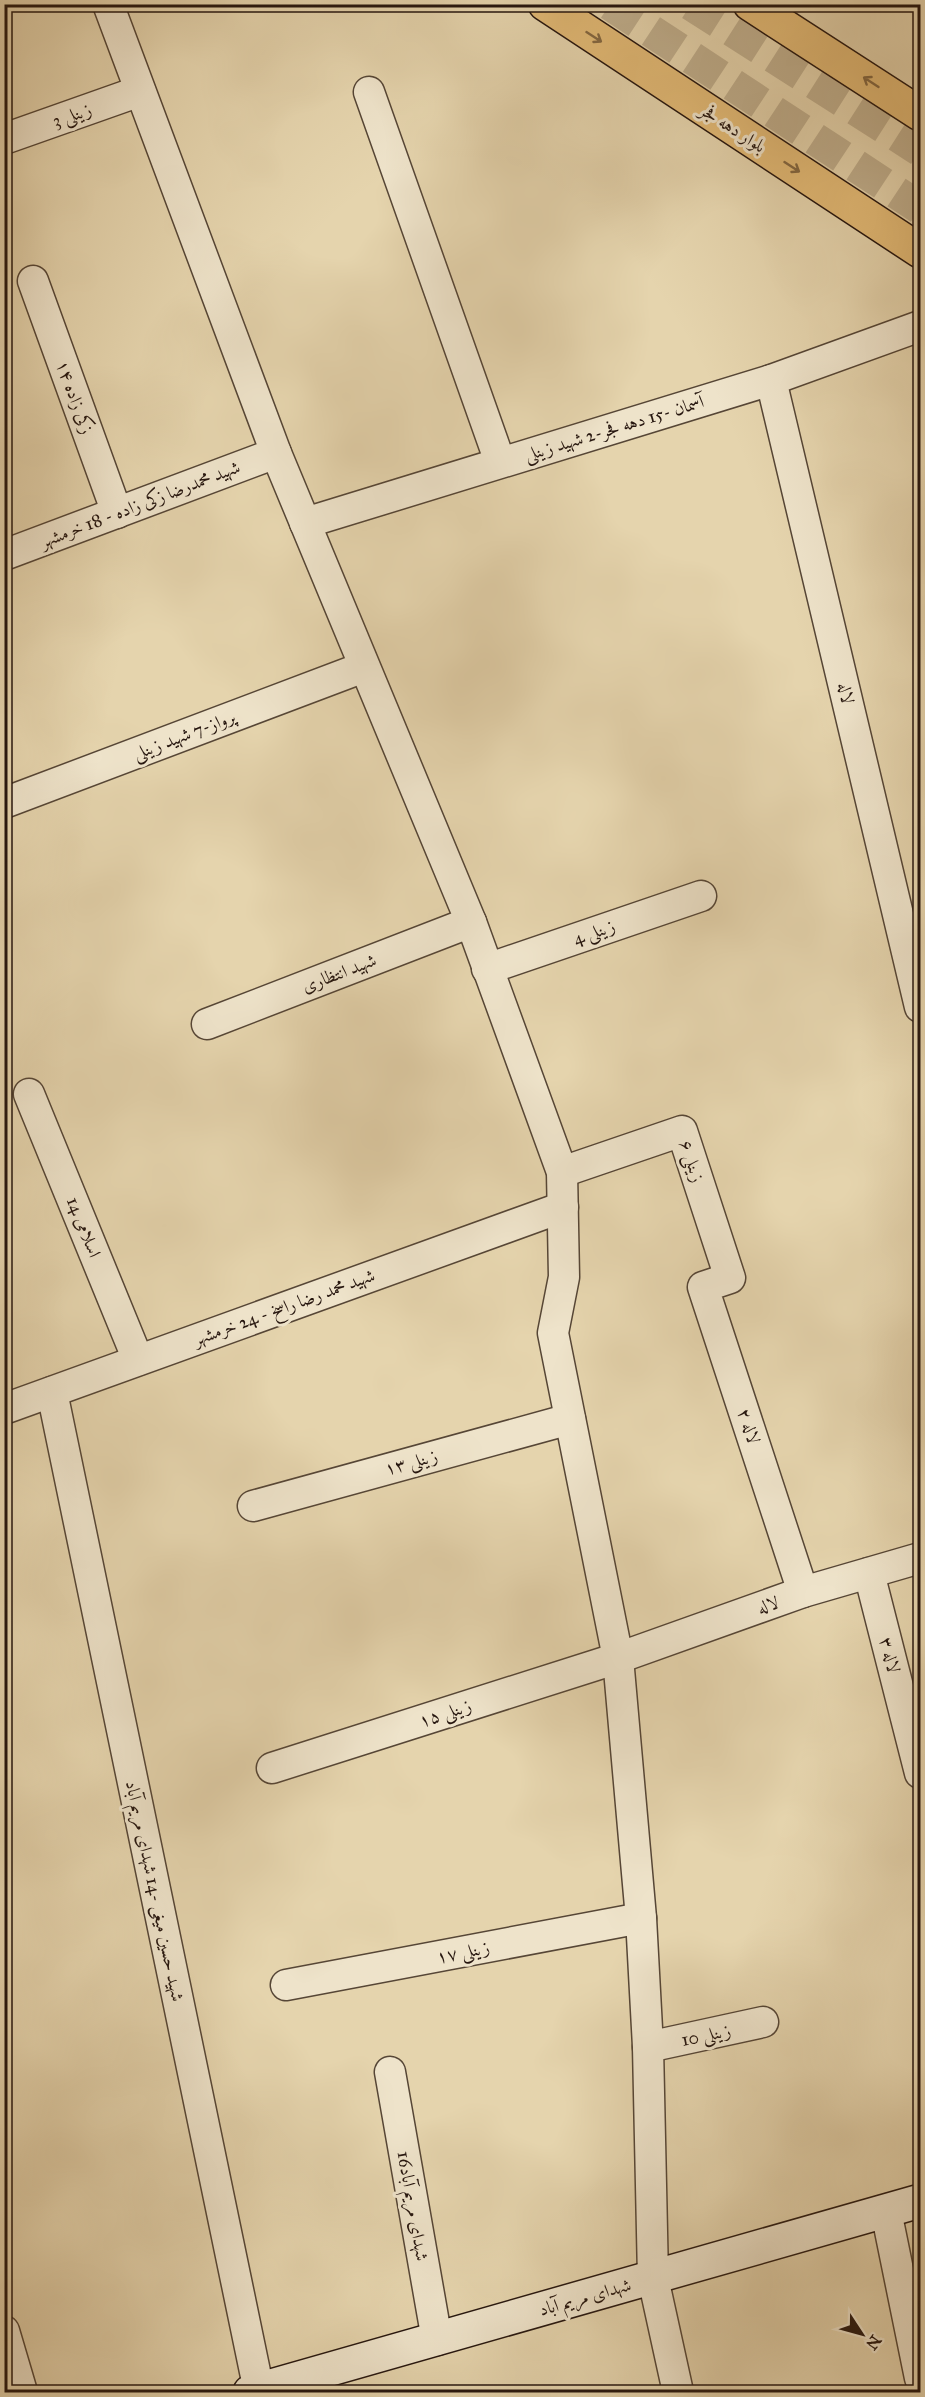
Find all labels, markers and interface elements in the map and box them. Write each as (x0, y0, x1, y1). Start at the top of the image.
one-way arrow (585, 31, 602, 43)
one-way arrow (863, 76, 880, 88)
street label: زینلی 3 (49, 98, 95, 134)
street label: بلوار دهه فجر (694, 98, 770, 158)
one-way arrow (783, 161, 800, 173)
street label: زکی زاده ۱۴ (52, 357, 99, 437)
street label: آسمان -15 دهه فجر-2 شهید زینلی (522, 390, 709, 468)
street label: شهید محمدرضا زکی زاده - 18 خرمشهر (35, 455, 243, 554)
street label: لاله (833, 680, 859, 706)
street label: پرواز-7 شهید زینلی (130, 705, 241, 766)
street label: زینلی 4 (570, 915, 619, 951)
street label: شهید انتظاری (299, 949, 380, 998)
street label: زینلی ۶ (673, 1137, 709, 1186)
street label: اسلامی 14 (62, 1194, 106, 1260)
street label: شهید محمد رضا راسخ - 24 خرمشهر (188, 1264, 379, 1355)
street label: لاله ۲ (733, 1406, 765, 1446)
street label: زینلی ۱۳ (382, 1444, 440, 1482)
street label: لاله (754, 1591, 782, 1619)
street label: لاله ۳ (875, 1635, 905, 1675)
street label: زینلی ۱۵ (416, 1694, 475, 1734)
street label: شهید حسین میغی -14 شهدای مریم آباد (116, 1779, 189, 2004)
street label: زینلی ۱۷ (434, 1936, 492, 1970)
street label: زینلی 10 (679, 2019, 733, 2053)
street label: 16شهدای مریم آباد (388, 2149, 433, 2264)
street label: شهدای مریم آباد (536, 2273, 635, 2325)
north arrow (832, 2304, 892, 2364)
text: N (862, 2331, 885, 2354)

